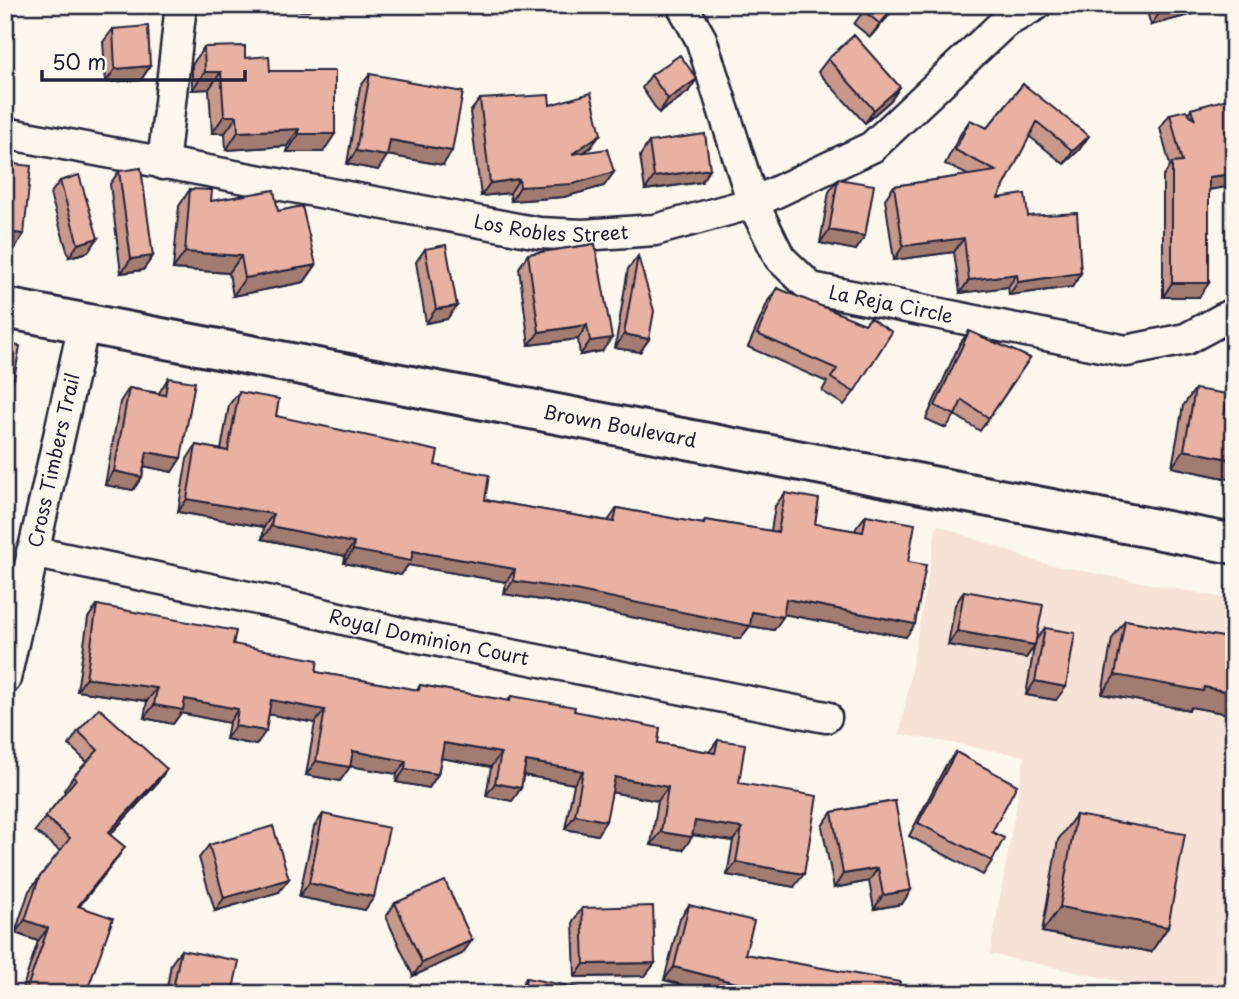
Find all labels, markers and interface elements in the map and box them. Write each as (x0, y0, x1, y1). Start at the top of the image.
scale bar (42, 38, 245, 82)
text: 50 m (52, 45, 106, 77)
street label: Los Robles Street (472, 206, 629, 248)
street label: La Reja Circle (827, 277, 956, 329)
street label: Cross Timbers Trail (20, 370, 86, 550)
street label: Brown Boulevard (541, 397, 699, 454)
street label: Royal Dominion Court (326, 601, 532, 671)

